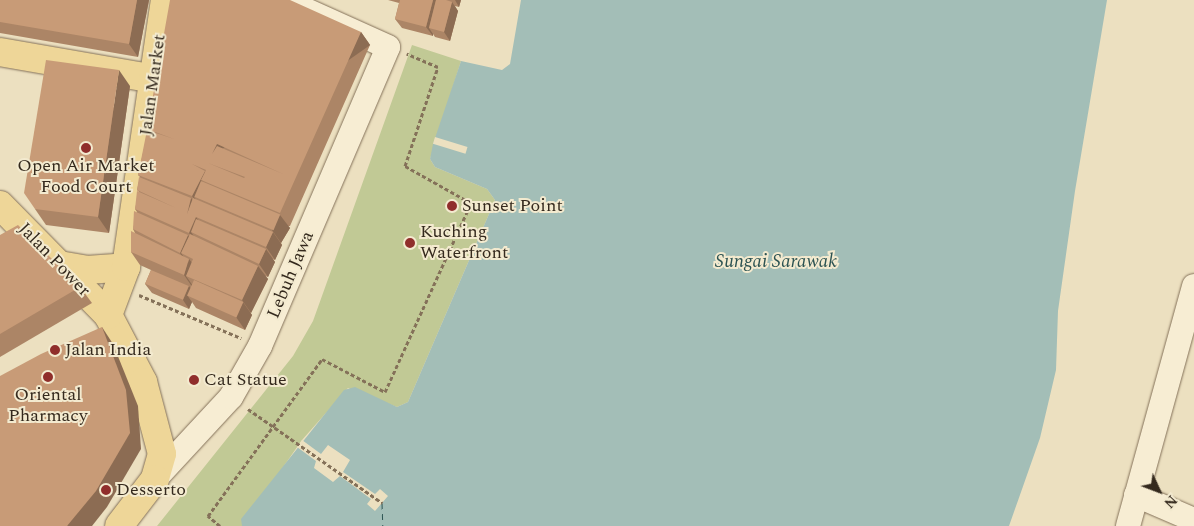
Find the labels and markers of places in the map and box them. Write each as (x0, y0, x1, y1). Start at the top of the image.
marker: Open Air Market Food Court (80, 142, 92, 154)
place label: Open Air Market Food Court (17, 156, 155, 198)
place label: Sunset Point (462, 195, 563, 217)
marker: Sunset Point (446, 200, 458, 212)
place label: Kuching Waterfront (420, 222, 508, 264)
marker: Kuching Waterfront (404, 237, 416, 249)
place label: Jalan India (65, 339, 151, 361)
marker: Jalan India (49, 344, 61, 356)
place label: Cat Statue (204, 369, 287, 391)
marker: Oriental Pharmacy (42, 371, 54, 383)
marker: Cat Statue (188, 374, 200, 386)
place label: Oriental Pharmacy (8, 385, 88, 428)
place label: Desserto (116, 479, 186, 501)
marker: Desserto (100, 484, 112, 496)

